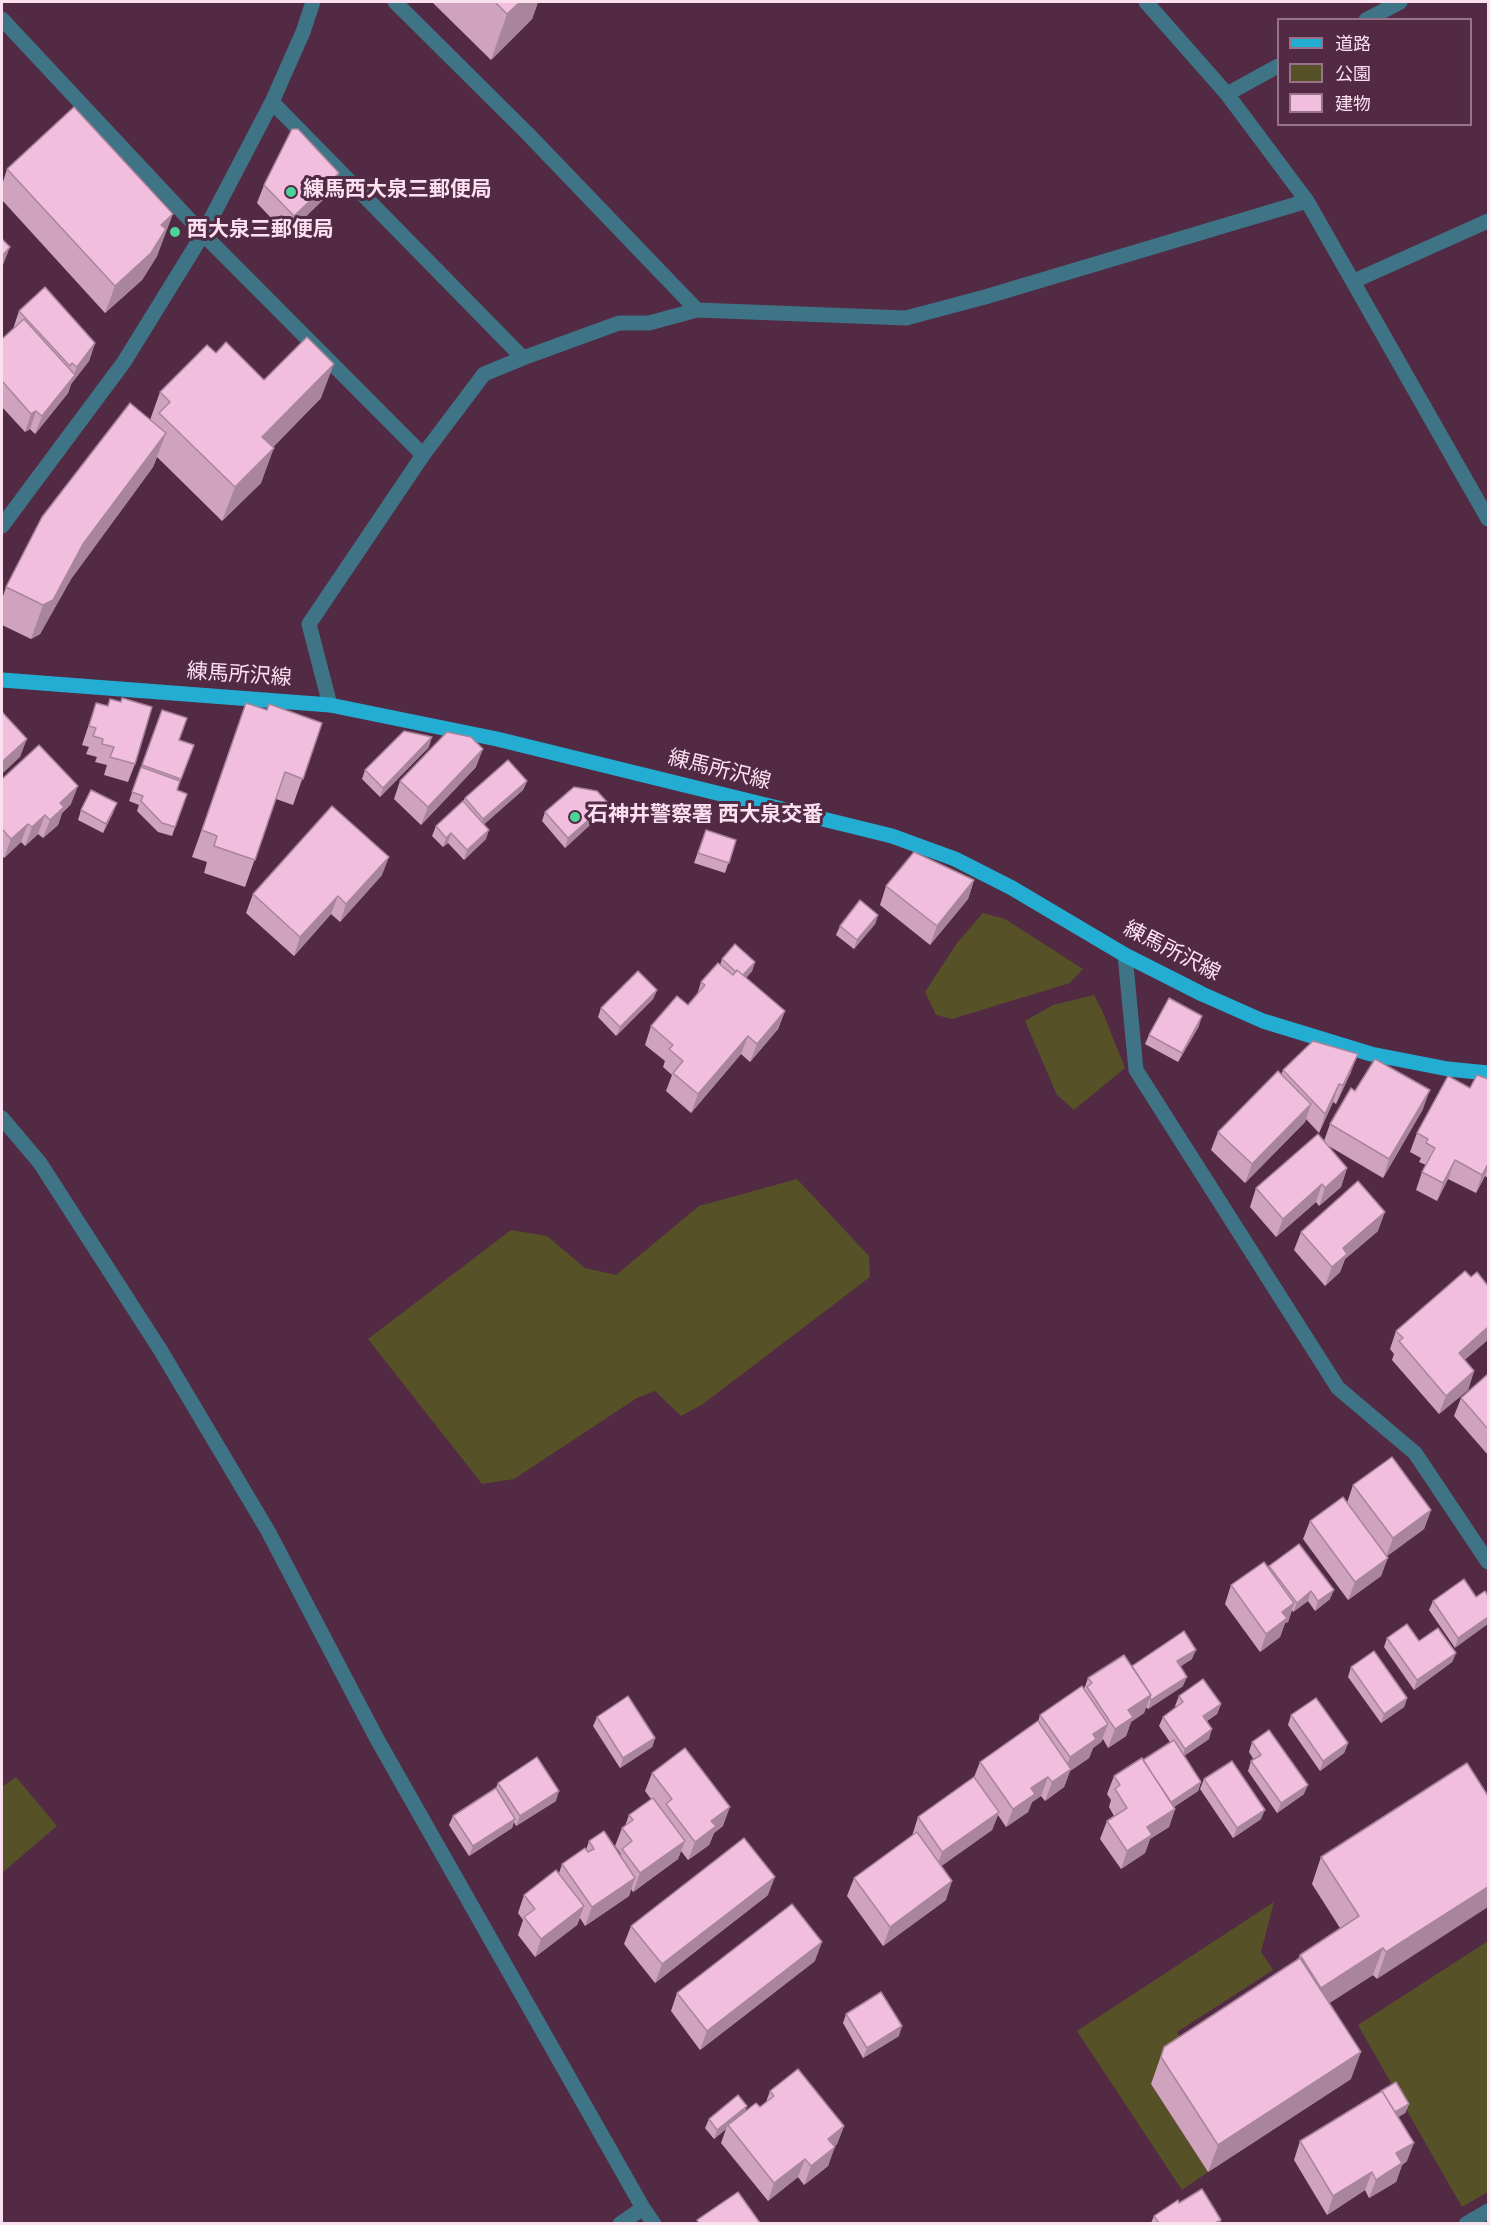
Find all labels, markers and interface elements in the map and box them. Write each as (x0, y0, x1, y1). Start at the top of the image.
legend (1277, 18, 1472, 126)
text: 道路 (1335, 31, 1371, 58)
text: 公園 (1335, 61, 1371, 88)
text: 建物 (1335, 91, 1371, 118)
place label: 練馬西大泉三郵便局 (303, 179, 492, 205)
marker: 練馬西大泉三郵便局 (284, 185, 298, 199)
place label: 西大泉三郵便局 (187, 219, 334, 245)
marker: 西大泉三郵便局 (168, 225, 182, 239)
street label: 練馬所沢線 (186, 661, 292, 693)
street label: 練馬所沢線 (665, 747, 773, 797)
place label: 石神井警察署 西大泉交番 (587, 804, 823, 830)
marker: 石神井警察署 西大泉交番 (568, 810, 582, 824)
street label: 練馬所沢線 (1119, 918, 1223, 988)

